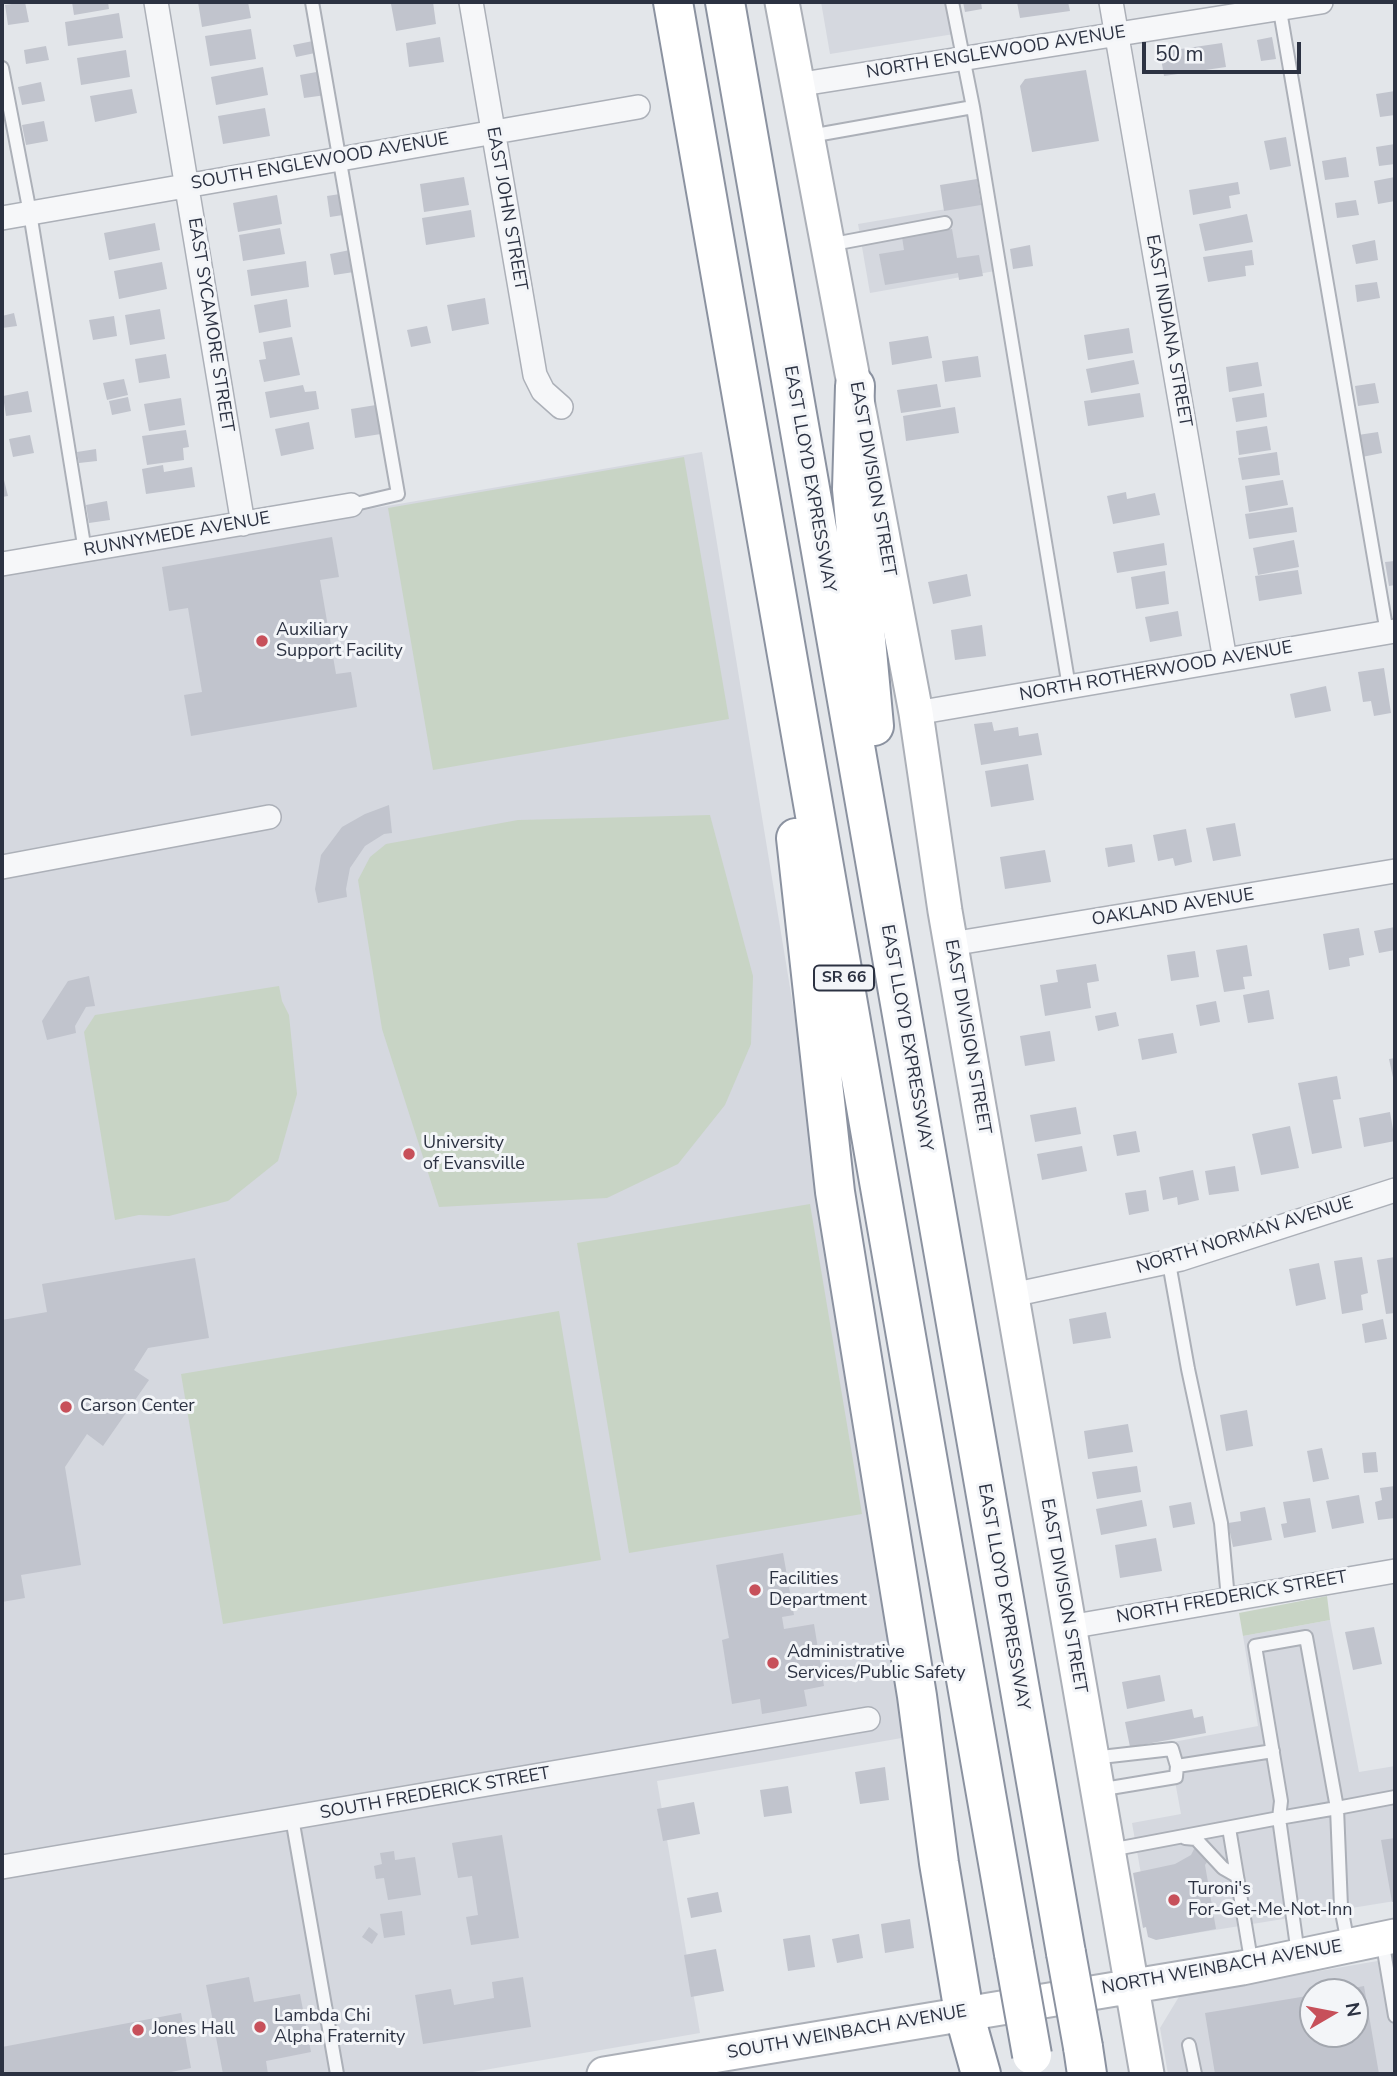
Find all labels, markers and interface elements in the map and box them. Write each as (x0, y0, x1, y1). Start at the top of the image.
street label: NORTH ENGLEWOOD AVENUE (865, 22, 1127, 84)
scale bar (1145, 28, 1304, 72)
text: 50 m (1155, 40, 1204, 68)
street label: EAST JOHN STREET (481, 125, 531, 293)
street label: SOUTH ENGLEWOOD AVENUE (189, 129, 451, 195)
street label: EAST SYCAMORE STREET (182, 216, 238, 434)
street label: EAST INDIANA STREET (1140, 233, 1196, 429)
street label: EAST LLOYD EXPRESSWAY (778, 364, 840, 594)
street label: EAST DIVISION STREET (844, 380, 900, 578)
street label: RUNNYMEDE AVENUE (82, 508, 272, 562)
place label: Auxiliary Support Facility (276, 620, 403, 662)
marker: Auxiliary Support Facility (254, 633, 270, 649)
street label: NORTH ROTHERWOOD AVENUE (1018, 637, 1294, 707)
street label: OAKLAND AVENUE (1090, 885, 1256, 931)
street label: EAST LLOYD EXPRESSWAY (875, 923, 937, 1153)
street label: EAST DIVISION STREET (939, 938, 995, 1136)
road number: SR 66 (814, 966, 874, 990)
place label: University of Evansville (423, 1133, 525, 1176)
marker: University of Evansville (401, 1146, 417, 1162)
street label: NORTH NORMAN AVENUE (1134, 1193, 1356, 1279)
place label: Carson Center (80, 1396, 195, 1418)
marker: Carson Center (58, 1399, 74, 1415)
street label: EAST LLOYD EXPRESSWAY (972, 1482, 1034, 1712)
street label: EAST DIVISION STREET (1035, 1497, 1091, 1695)
street label: NORTH FREDERICK STREET (1115, 1567, 1349, 1629)
place label: Facilities Department (769, 1569, 867, 1612)
marker: Facilities Department (747, 1582, 763, 1598)
place label: Administrative Services/Public Safety (787, 1642, 965, 1684)
marker: Administrative Services/Public Safety (765, 1655, 781, 1671)
street label: SOUTH FREDERICK STREET (318, 1763, 552, 1825)
place label: Turoni's For-Get-Me-Not-Inn (1188, 1879, 1352, 1922)
marker: Turoni's For-Get-Me-Not-Inn (1166, 1892, 1182, 1908)
street label: NORTH WEINBACH AVENUE (1100, 1936, 1344, 2000)
north arrow (1299, 1978, 1369, 2048)
text: N (1339, 2000, 1367, 2019)
street label: SOUTH WEINBACH AVENUE (726, 2001, 968, 2065)
place label: Lambda Chi Alpha Fraternity (274, 2006, 405, 2048)
place label: Jones Hall (152, 2019, 235, 2041)
marker: Lambda Chi Alpha Fraternity (252, 2019, 268, 2035)
marker: Jones Hall (130, 2022, 146, 2038)

